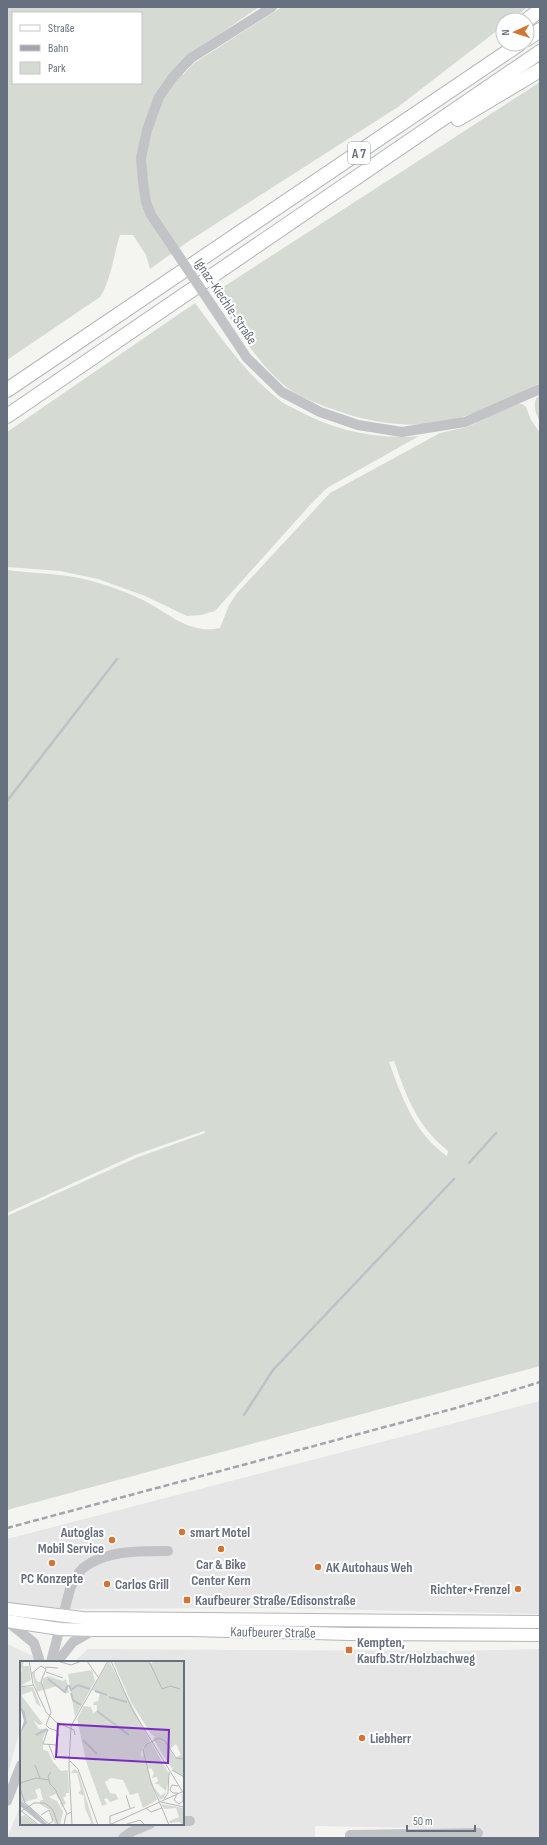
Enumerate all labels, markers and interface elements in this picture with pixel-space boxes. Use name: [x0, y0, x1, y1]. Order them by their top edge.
legend: [12, 12, 142, 84]
north arrow: [495, 12, 535, 52]
text: Straße: [48, 21, 75, 36]
text: N: [499, 29, 512, 36]
text: Bahn: [48, 41, 68, 56]
text: Park: [48, 61, 66, 76]
road number: A 7: [348, 142, 370, 164]
street label: Ignaz-Kiechle-Straße: [190, 255, 261, 348]
place label: Autoglas Mobil Service: [38, 1524, 104, 1557]
place label: smart Motel: [190, 1524, 250, 1541]
marker: smart Motel: [177, 1527, 187, 1537]
marker: Autoglas Mobil Service: [107, 1535, 117, 1545]
marker: Car & Bike Center Kern: [216, 1544, 226, 1554]
place label: Car & Bike Center Kern: [191, 1556, 251, 1589]
marker: PC Konzepte: [47, 1558, 57, 1568]
place label: AK Autohaus Weh: [325, 1559, 412, 1576]
marker: AK Autohaus Weh: [313, 1562, 323, 1572]
place label: PC Konzepte: [21, 1570, 83, 1587]
place label: Carlos Grill: [115, 1576, 169, 1593]
marker: Carlos Grill: [102, 1579, 112, 1589]
place label: Richter+Frenzel: [430, 1581, 510, 1598]
marker: Richter+Frenzel: [513, 1584, 523, 1594]
place label: Kaufbeurer Straße/Edisonstraße: [195, 1592, 356, 1609]
marker: Kaufbeurer Straße/Edisonstraße: [182, 1595, 192, 1605]
street label: Kaufbeurer Straße: [230, 1623, 316, 1642]
place label: Kempten, Kaufb.Str/Holzbachweg: [357, 1634, 475, 1667]
marker: Kempten, Kaufb.Str/Holzbachweg: [344, 1645, 354, 1655]
inset map: [20, 1661, 184, 1825]
place label: Liebherr: [370, 1730, 412, 1747]
marker: Liebherr: [357, 1733, 367, 1743]
scale bar: [407, 1807, 475, 1833]
text: 50 m: [413, 1814, 433, 1829]

